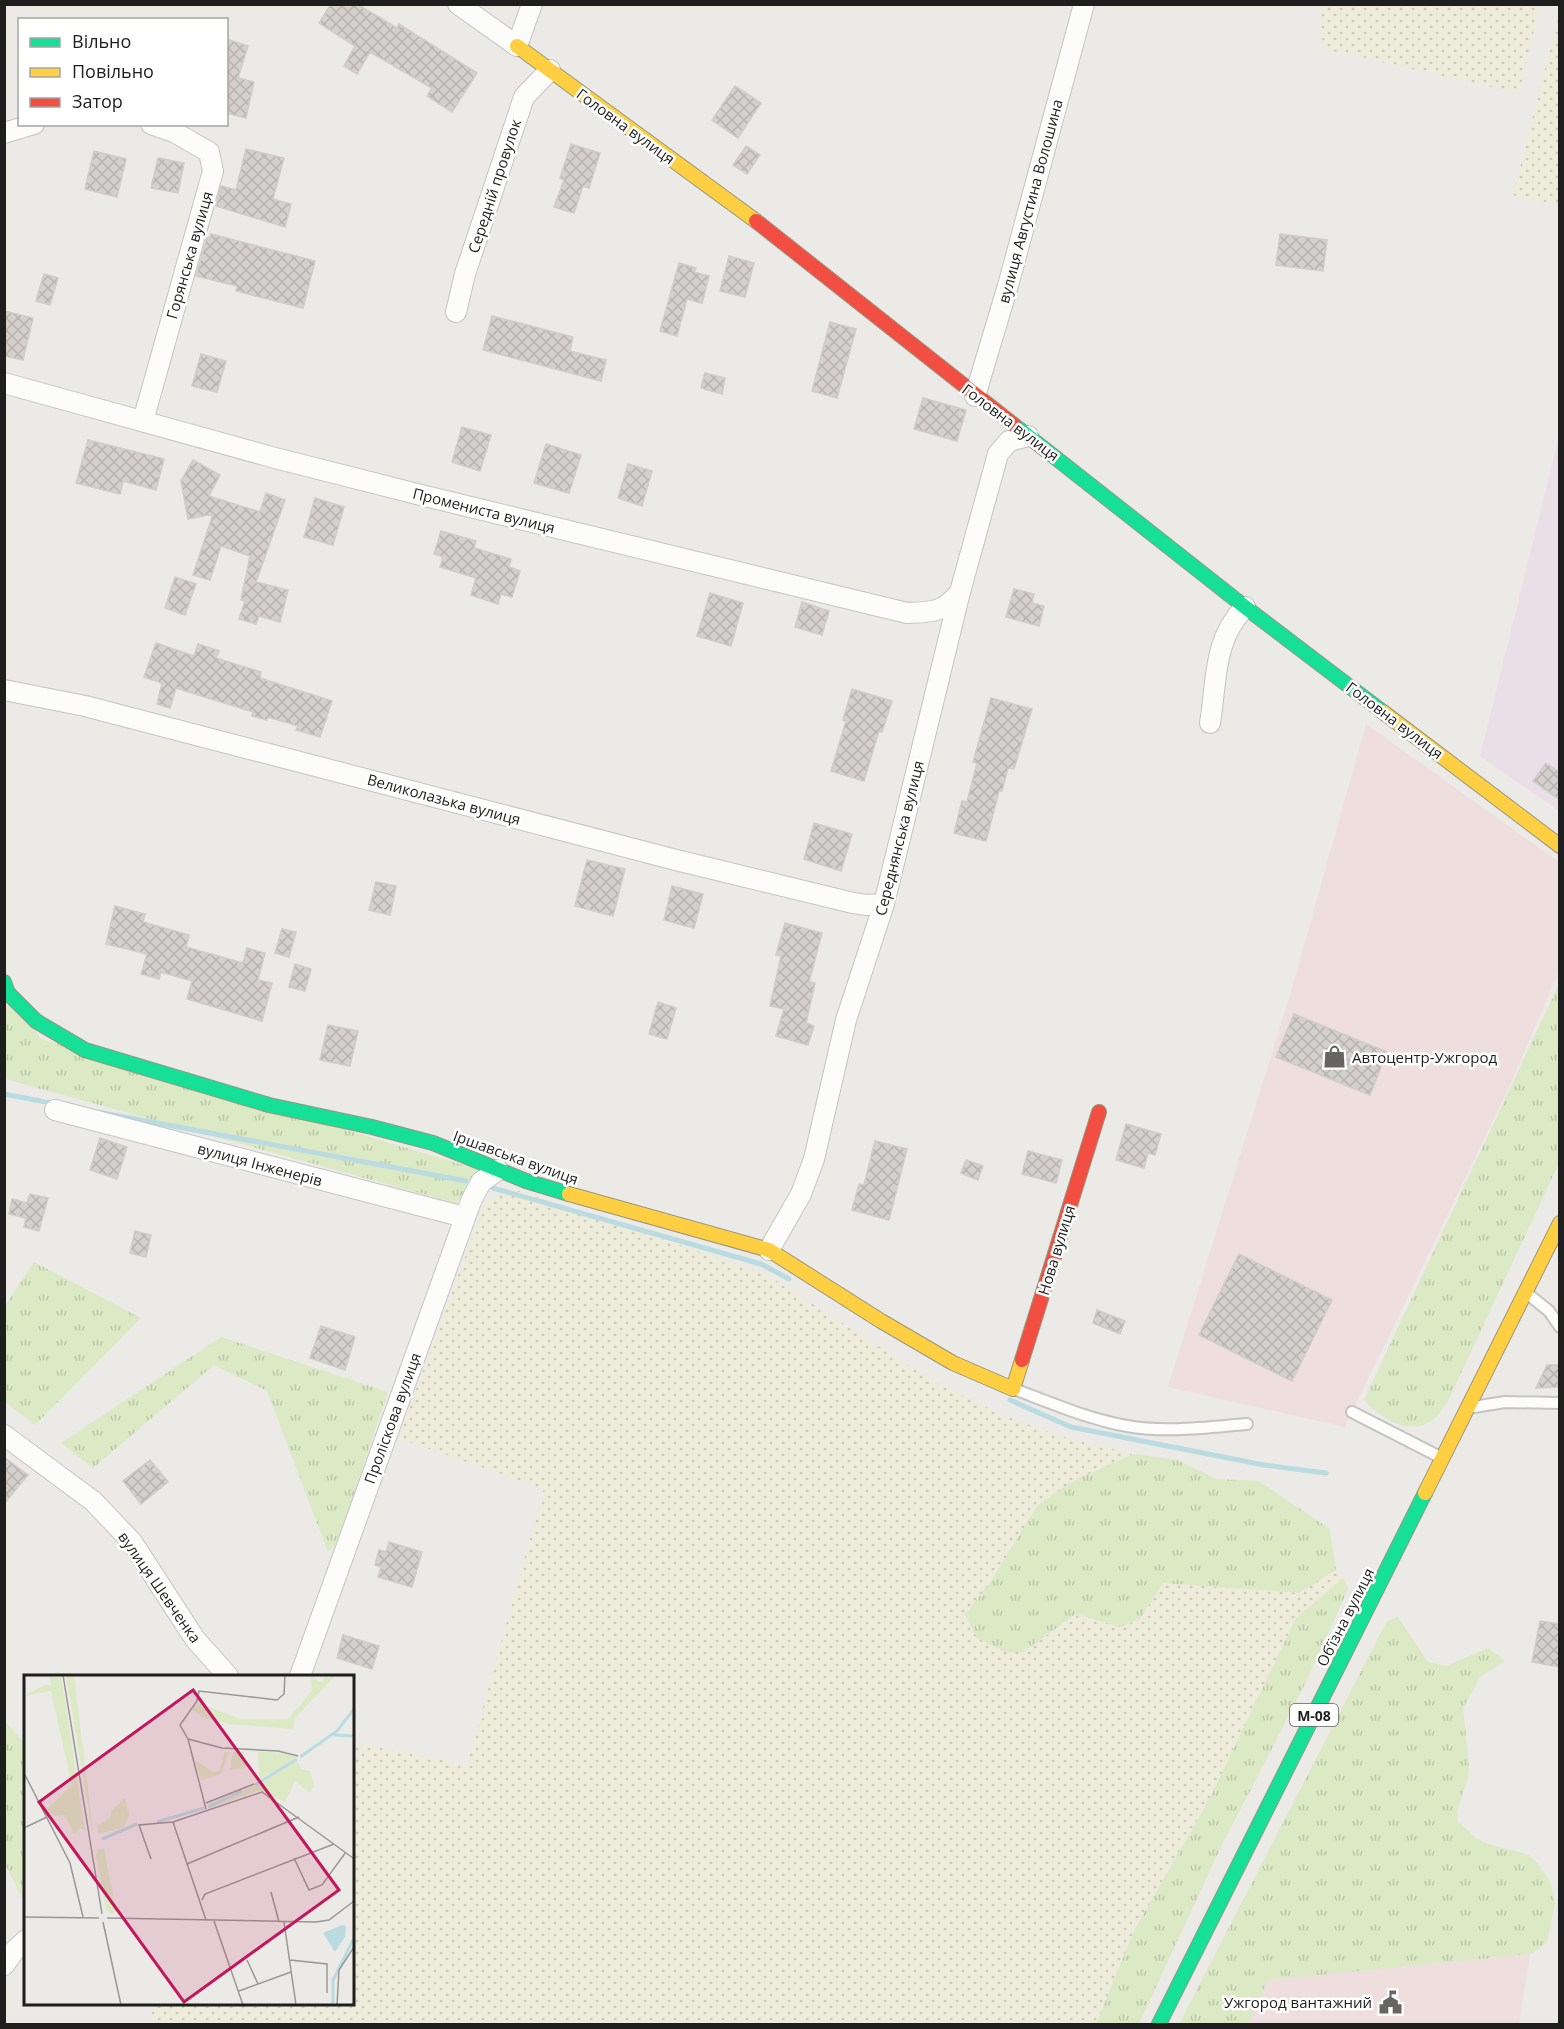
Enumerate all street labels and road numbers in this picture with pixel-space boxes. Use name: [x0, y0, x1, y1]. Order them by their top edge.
street label: Головна вулиця: [573, 84, 679, 168]
street label: вулиця Августина Волошина: [993, 97, 1067, 305]
street label: Середній провулок: [463, 116, 525, 256]
street label: Горянська вулиця: [161, 189, 217, 321]
street label: Головна вулиця: [958, 379, 1064, 465]
street label: Промениста вулиця: [411, 483, 557, 537]
street label: Головна вулиця: [1342, 677, 1448, 763]
street label: Середнянська вулиця: [870, 758, 928, 918]
street label: Великолазька вулиця: [365, 769, 523, 829]
street label: Іршавська вулиця: [451, 1125, 581, 1189]
street label: вулиця Інженерів: [195, 1138, 325, 1190]
street label: Нова вулиця: [1033, 1203, 1079, 1297]
street label: Проліскова вулиця: [359, 1350, 425, 1486]
street label: вулиця Шевченка: [114, 1527, 206, 1647]
street label: Обʼїзна вулиця: [1312, 1564, 1378, 1670]
road number: М-08: [1290, 1704, 1338, 1726]

